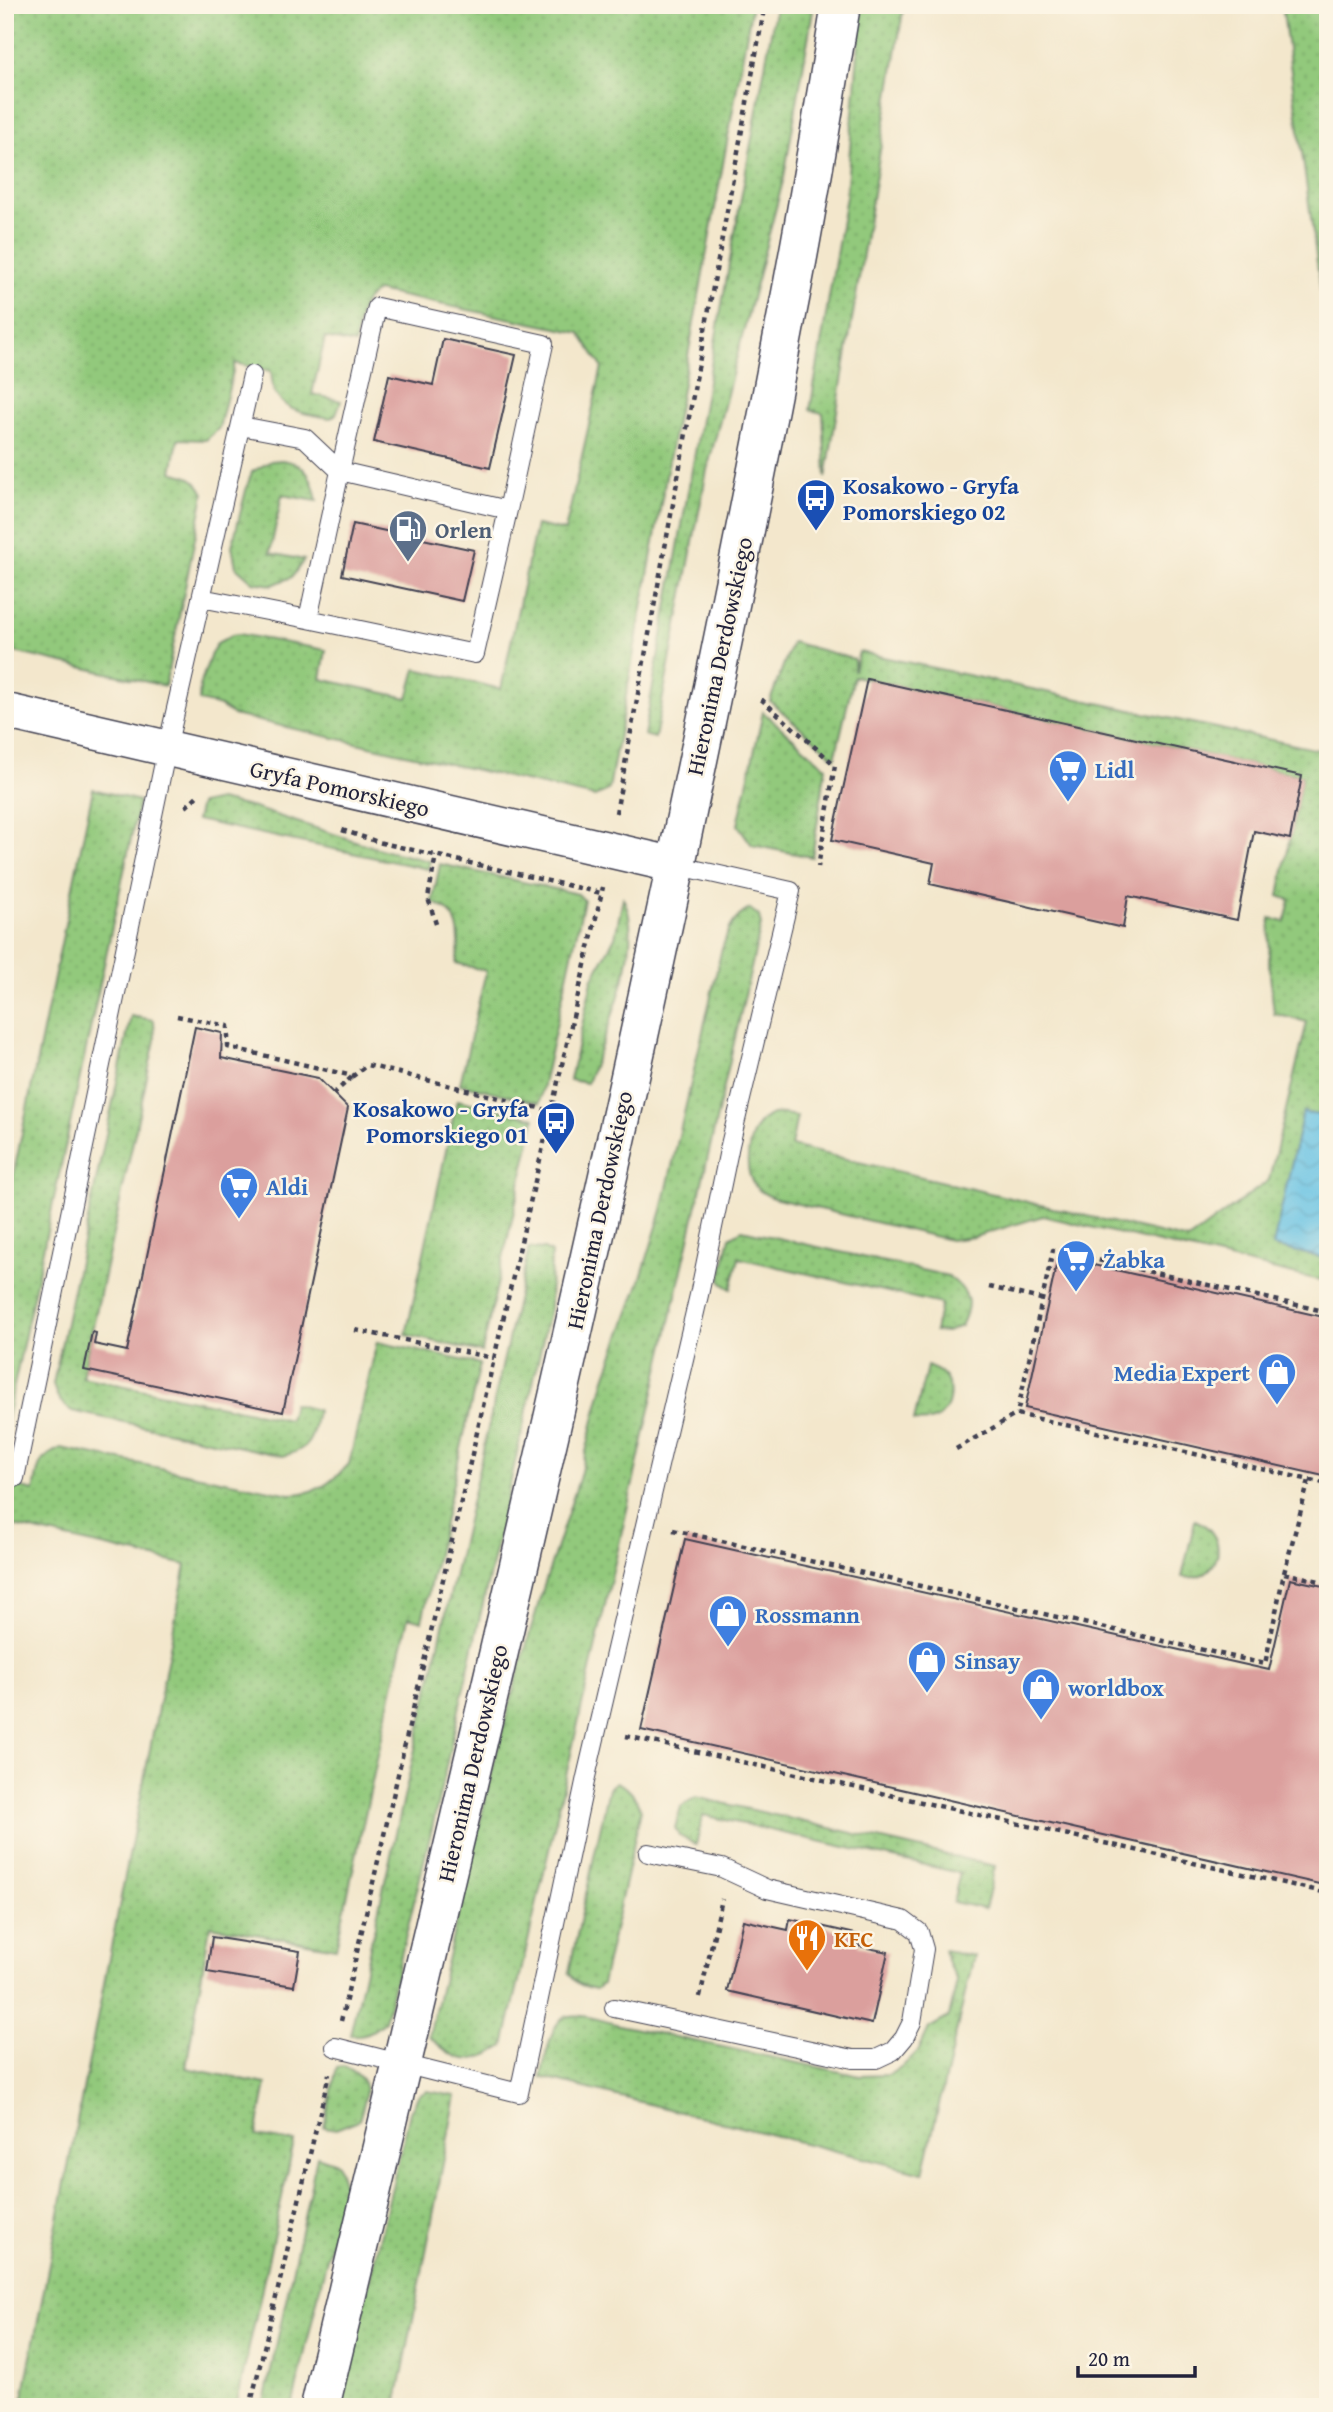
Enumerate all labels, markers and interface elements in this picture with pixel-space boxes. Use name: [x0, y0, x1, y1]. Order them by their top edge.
place label: Kosakowo - Gryfa Pomorskiego 02: [843, 469, 1019, 528]
bus stop icon: Kosakowo - Gryfa Pomorskiego 02: [795, 477, 837, 532]
fuel station icon: Orlen: [387, 508, 429, 563]
place label: Orlen: [435, 513, 492, 546]
street label: Hieronima Derdowskiego: [678, 534, 760, 778]
supermarket icon: Lidl: [1047, 748, 1089, 803]
street label: Gryfa Pomorskiego: [247, 751, 433, 825]
place label: Lidl: [1095, 753, 1134, 786]
street label: Hieronima Derdowskiego: [558, 1088, 640, 1332]
place label: Kosakowo - Gryfa Pomorskiego 01: [353, 1092, 529, 1151]
bus stop icon: Kosakowo - Gryfa Pomorskiego 01: [535, 1100, 577, 1155]
supermarket icon: Aldi: [218, 1165, 260, 1220]
place label: Aldi: [266, 1170, 308, 1203]
supermarket icon: Żabka: [1055, 1238, 1097, 1293]
place label: Żabka: [1103, 1243, 1165, 1276]
shop icon: Media Expert: [1256, 1351, 1298, 1406]
place label: Media Expert: [1114, 1356, 1250, 1389]
shop icon: Rossmann: [707, 1593, 749, 1648]
place label: Rossmann: [755, 1598, 860, 1631]
shop icon: Sinsay: [906, 1639, 948, 1694]
street label: Hieronima Derdowskiego: [429, 1641, 515, 1885]
place label: Sinsay: [954, 1644, 1020, 1677]
shop icon: worldbox: [1020, 1666, 1062, 1721]
place label: worldbox: [1068, 1671, 1164, 1704]
restaurant icon: KFC: [786, 1917, 828, 1972]
place label: KFC: [834, 1922, 873, 1955]
scale bar: [1078, 2335, 1195, 2379]
text: 20 m: [1088, 2343, 1130, 2374]

